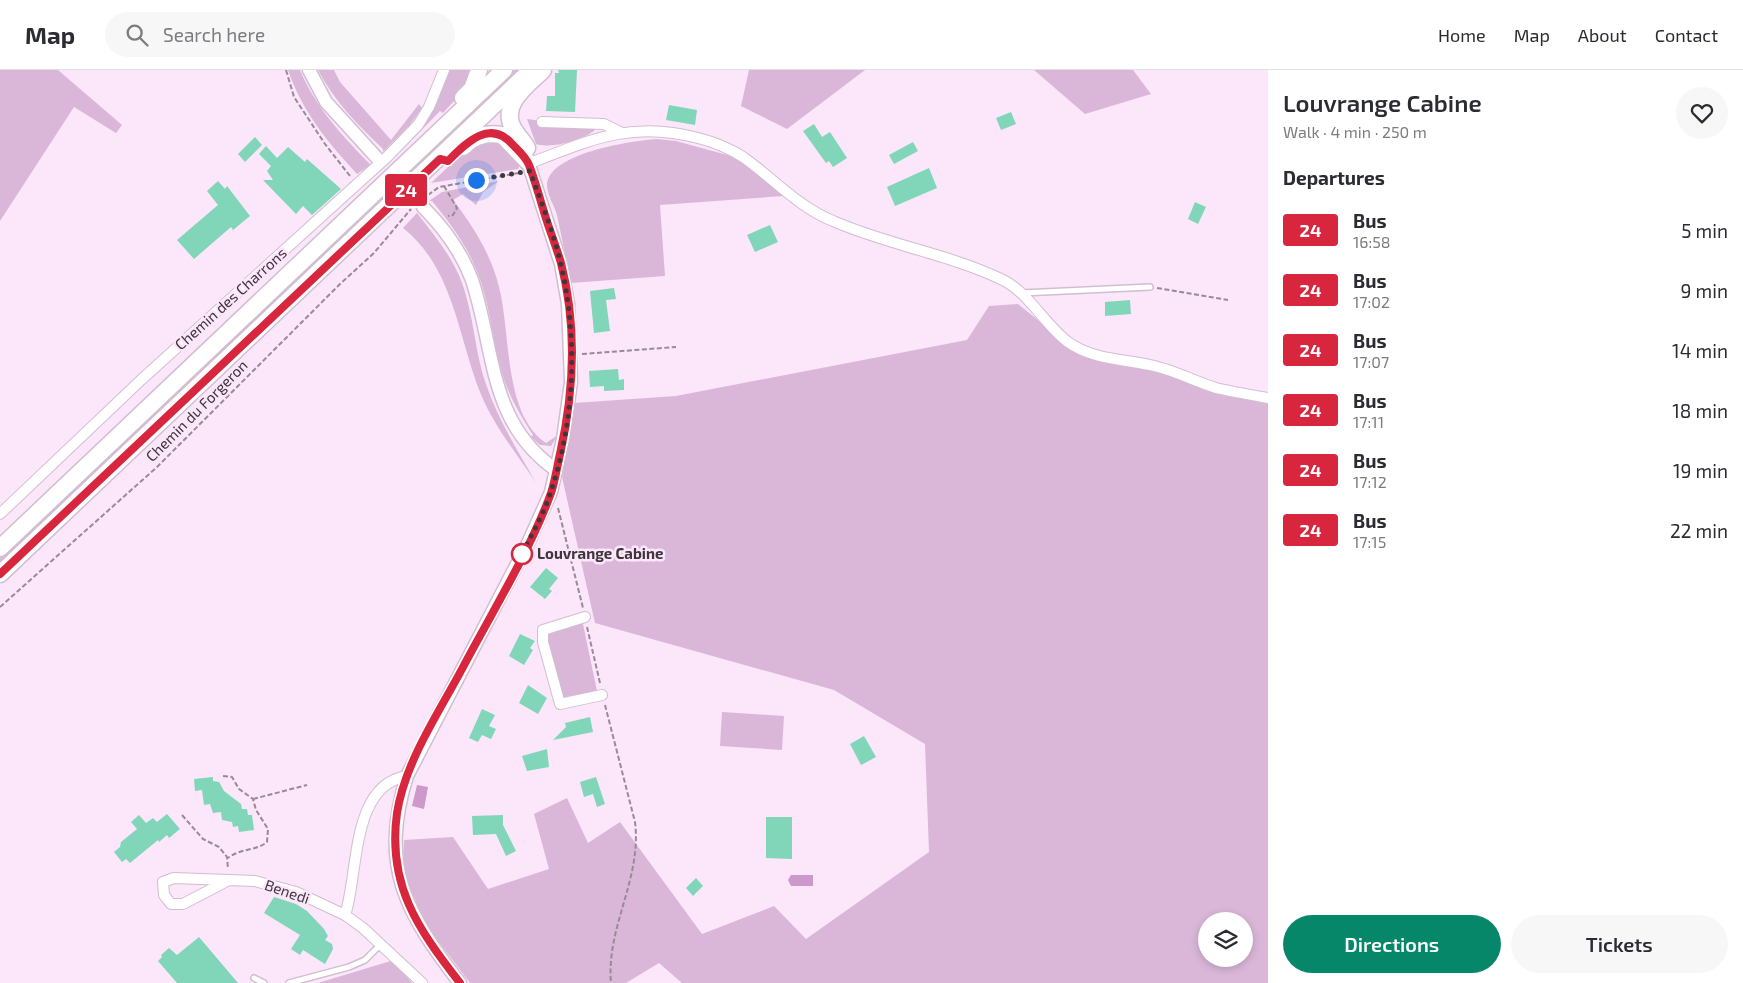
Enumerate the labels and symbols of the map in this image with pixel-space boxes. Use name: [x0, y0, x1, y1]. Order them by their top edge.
your location: [464, 168, 489, 193]
line badge: 24: [384, 174, 428, 206]
street label: Chemin des Charrons: [171, 243, 290, 353]
street label: Chemin du Forgeron: [142, 356, 251, 465]
marker: Louvrange Cabine: [511, 543, 533, 565]
place label: Louvrange Cabine: [537, 544, 663, 562]
street label: Benedi: [262, 875, 312, 907]

